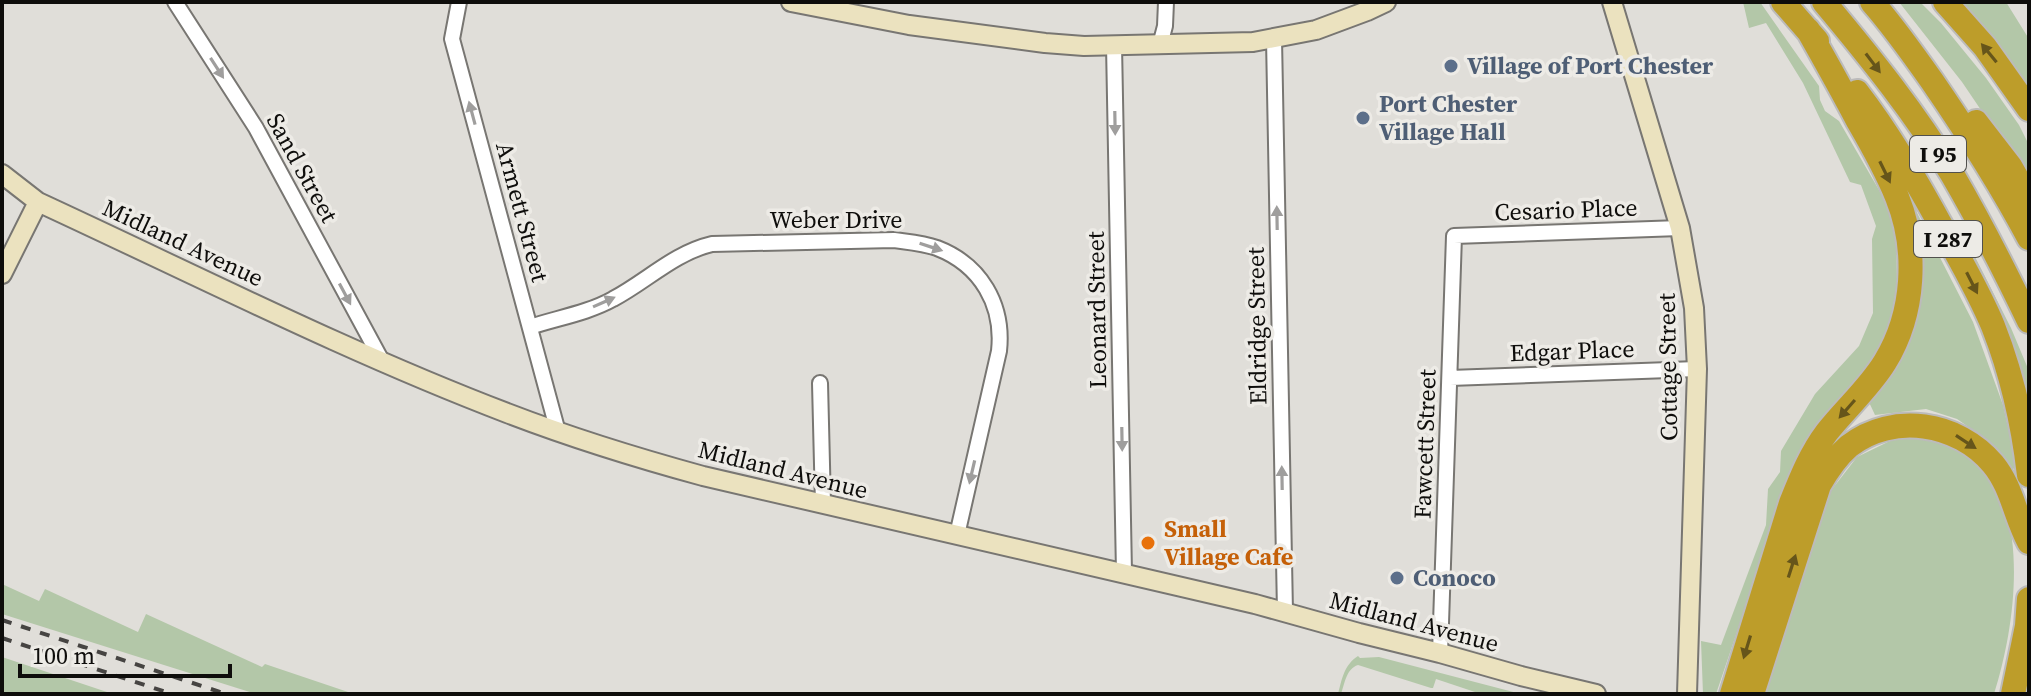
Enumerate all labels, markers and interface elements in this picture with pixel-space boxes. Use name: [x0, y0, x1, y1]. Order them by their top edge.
one-way arrow: [1981, 43, 1998, 64]
place label: Village of Port Chester: [1467, 49, 1714, 82]
one-way arrow: [1865, 53, 1881, 73]
one-way arrow: [210, 57, 225, 78]
marker: Village of Port Chester: [1442, 57, 1460, 75]
place label: Port Chester Village Hall: [1379, 87, 1518, 148]
one-way arrow: [466, 101, 478, 126]
street label: Sand Street: [259, 107, 346, 228]
marker: Port Chester Village Hall: [1354, 109, 1372, 127]
one-way arrow: [1109, 111, 1122, 136]
road number: I 95: [1910, 136, 1966, 172]
street label: Armett Street: [488, 138, 557, 286]
one-way arrow: [1879, 161, 1892, 184]
street label: Midland Avenue: [97, 191, 269, 294]
street label: Cesario Place: [1494, 191, 1638, 228]
street label: Weber Drive: [769, 203, 903, 236]
one-way arrow: [1270, 205, 1283, 230]
road number: I 287: [1914, 221, 1982, 257]
street label: Leonard Street: [1079, 231, 1114, 389]
one-way arrow: [919, 242, 943, 254]
street label: Eldridge Street: [1239, 247, 1274, 405]
one-way arrow: [1965, 271, 1978, 294]
one-way arrow: [339, 282, 352, 305]
street label: Cottage Street: [1650, 293, 1685, 441]
one-way arrow: [592, 296, 615, 309]
street label: Edgar Place: [1509, 332, 1635, 369]
street label: Fawcett Street: [1405, 368, 1444, 519]
one-way arrow: [1839, 399, 1856, 419]
one-way arrow: [1116, 427, 1128, 452]
street label: Midland Avenue: [695, 432, 872, 507]
one-way arrow: [1955, 434, 1977, 448]
one-way arrow: [965, 459, 978, 484]
one-way arrow: [1275, 465, 1288, 490]
place label: Small Village Cafe: [1164, 512, 1293, 573]
marker: Small Village Cafe: [1139, 534, 1157, 552]
one-way arrow: [1786, 554, 1799, 578]
place label: Conoco: [1413, 561, 1496, 594]
marker: Conoco: [1388, 569, 1406, 587]
street label: Midland Avenue: [1326, 583, 1502, 660]
scale bar: [20, 628, 230, 678]
one-way arrow: [1740, 635, 1753, 659]
text: 100 m: [32, 639, 95, 672]

